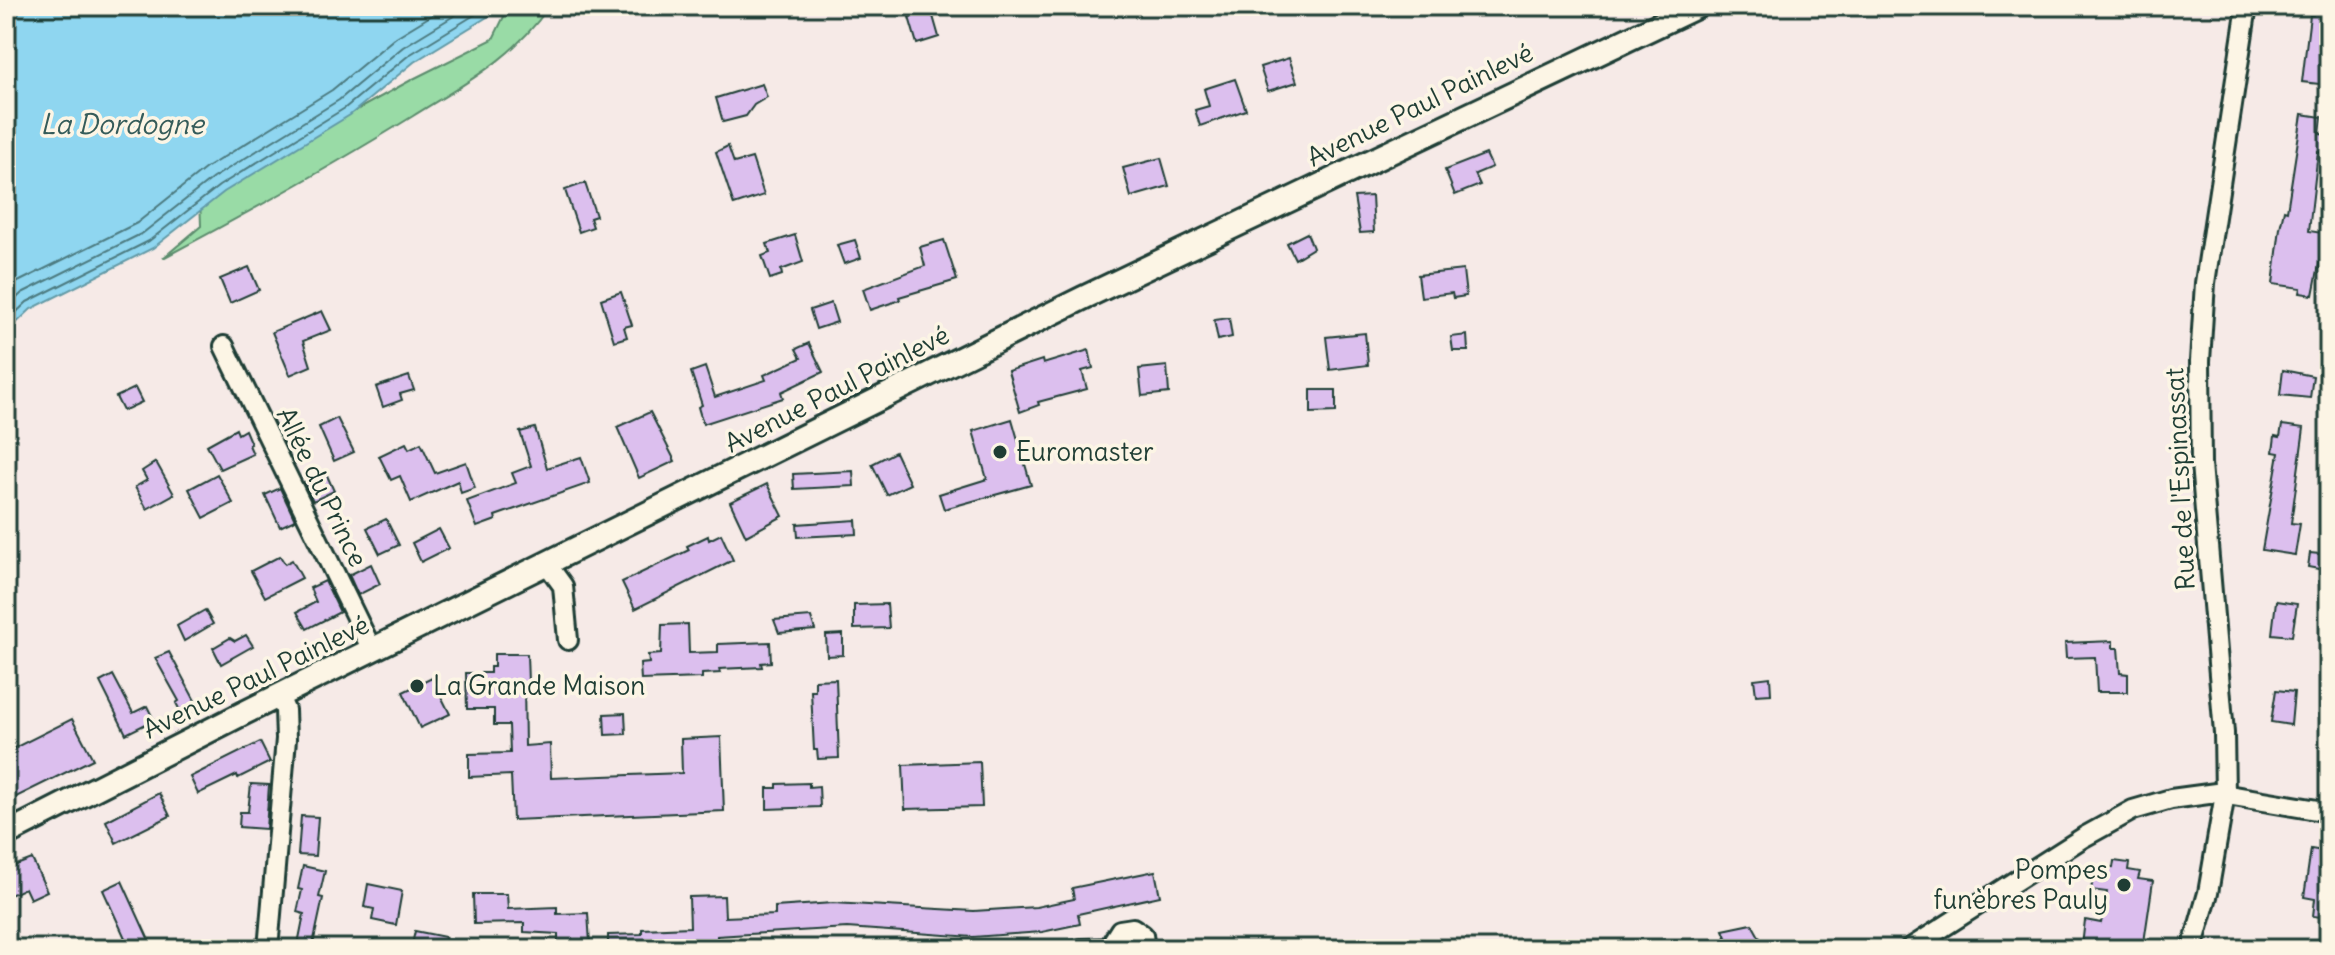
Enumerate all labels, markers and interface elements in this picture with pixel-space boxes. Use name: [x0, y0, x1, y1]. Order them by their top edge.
street label: Avenue Paul Painlevé: [1301, 35, 1538, 174]
water label: La Dordogne: [40, 106, 206, 142]
street label: Avenue Paul Painlevé: [719, 318, 955, 459]
street label: Rue de l'Espinassat: [2157, 367, 2202, 591]
street label: Allée du Prince: [270, 402, 375, 572]
place label: Euromaster: [1016, 435, 1154, 468]
marker: Euromaster: [991, 443, 1009, 461]
street label: Avenue Paul Painlevé: [137, 607, 374, 746]
place label: La Grande Maison: [433, 669, 645, 702]
marker: La Grande Maison: [408, 677, 426, 695]
place label: Pompes funèbres Pauly: [1934, 853, 2108, 916]
marker: Pompes funèbres Pauly: [2115, 876, 2133, 894]

